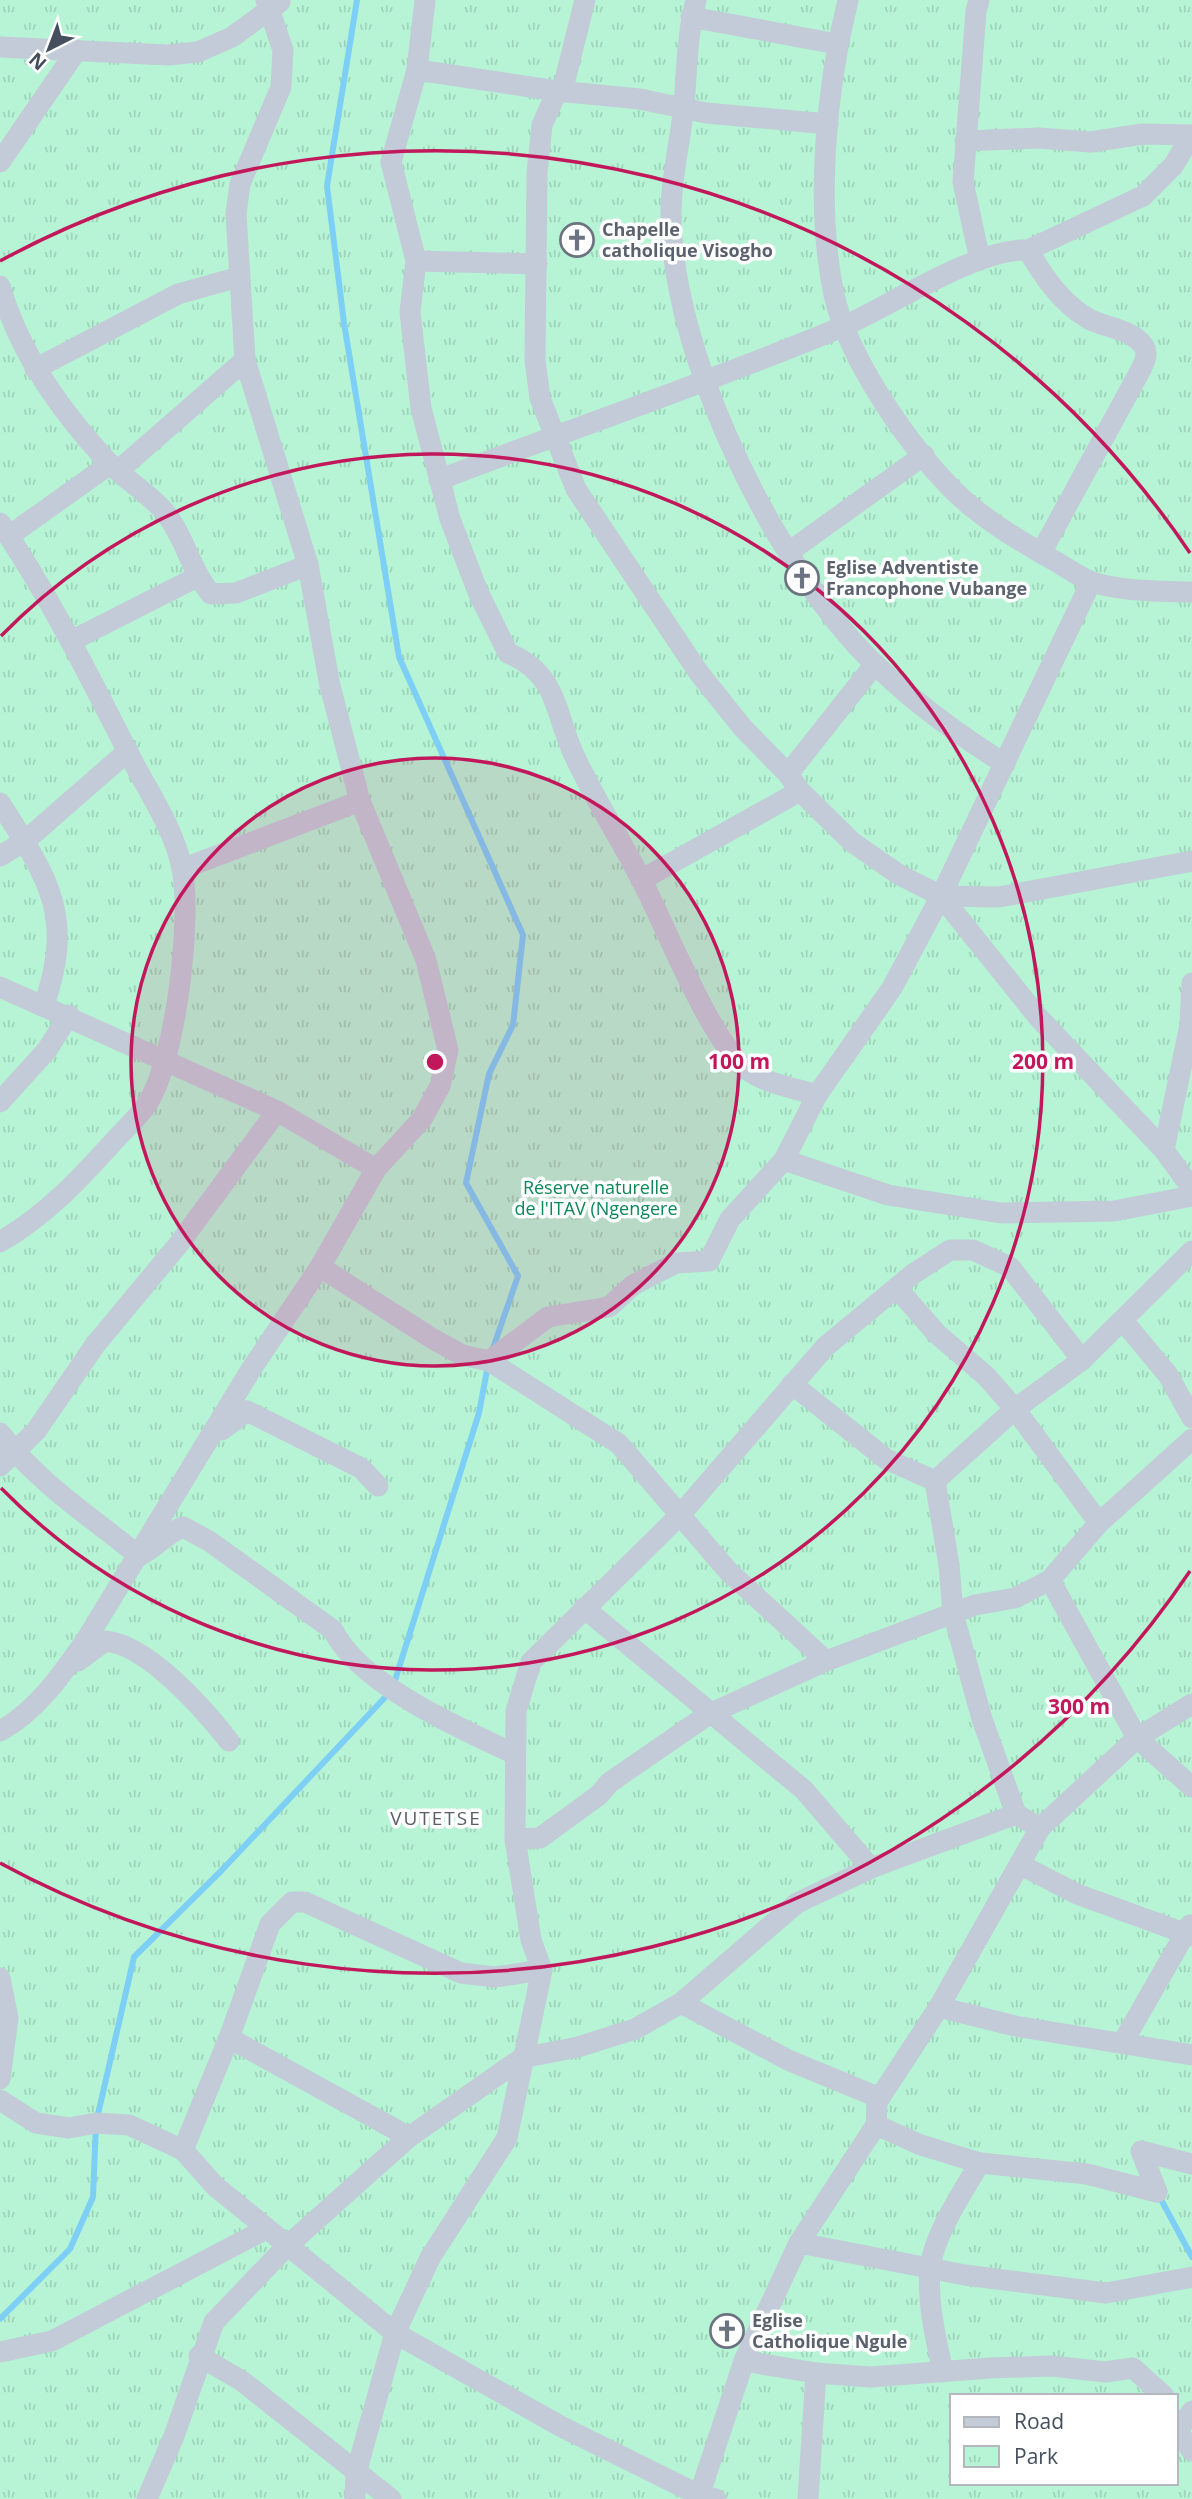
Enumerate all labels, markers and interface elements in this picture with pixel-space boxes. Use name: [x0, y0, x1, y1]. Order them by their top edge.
north arrow: [14, 14, 84, 84]
text: N: [23, 47, 52, 76]
place label: Chapelle catholique Visogho: [602, 217, 773, 262]
church icon: Chapelle catholique Visogho: [558, 221, 596, 259]
place label: Eglise Adventiste Francophone Vubange: [826, 555, 1027, 600]
church icon: Eglise Adventiste Francophone Vubange: [783, 559, 821, 597]
text: 100 m: [708, 1047, 770, 1075]
text: 200 m: [1012, 1047, 1074, 1075]
centre of rings: [423, 1050, 447, 1074]
park label: Réserve naturelle de l'ITAV (Ngengere: [514, 1175, 678, 1220]
text: 300 m: [1048, 1692, 1110, 1720]
district label: VUTETSE: [390, 1805, 482, 1831]
place label: Eglise Catholique Ngule: [752, 2308, 907, 2353]
church icon: Eglise Catholique Ngule: [708, 2312, 746, 2350]
legend: [950, 2394, 1178, 2485]
text: Road: [1014, 2407, 1064, 2435]
text: Park: [1014, 2442, 1058, 2470]

